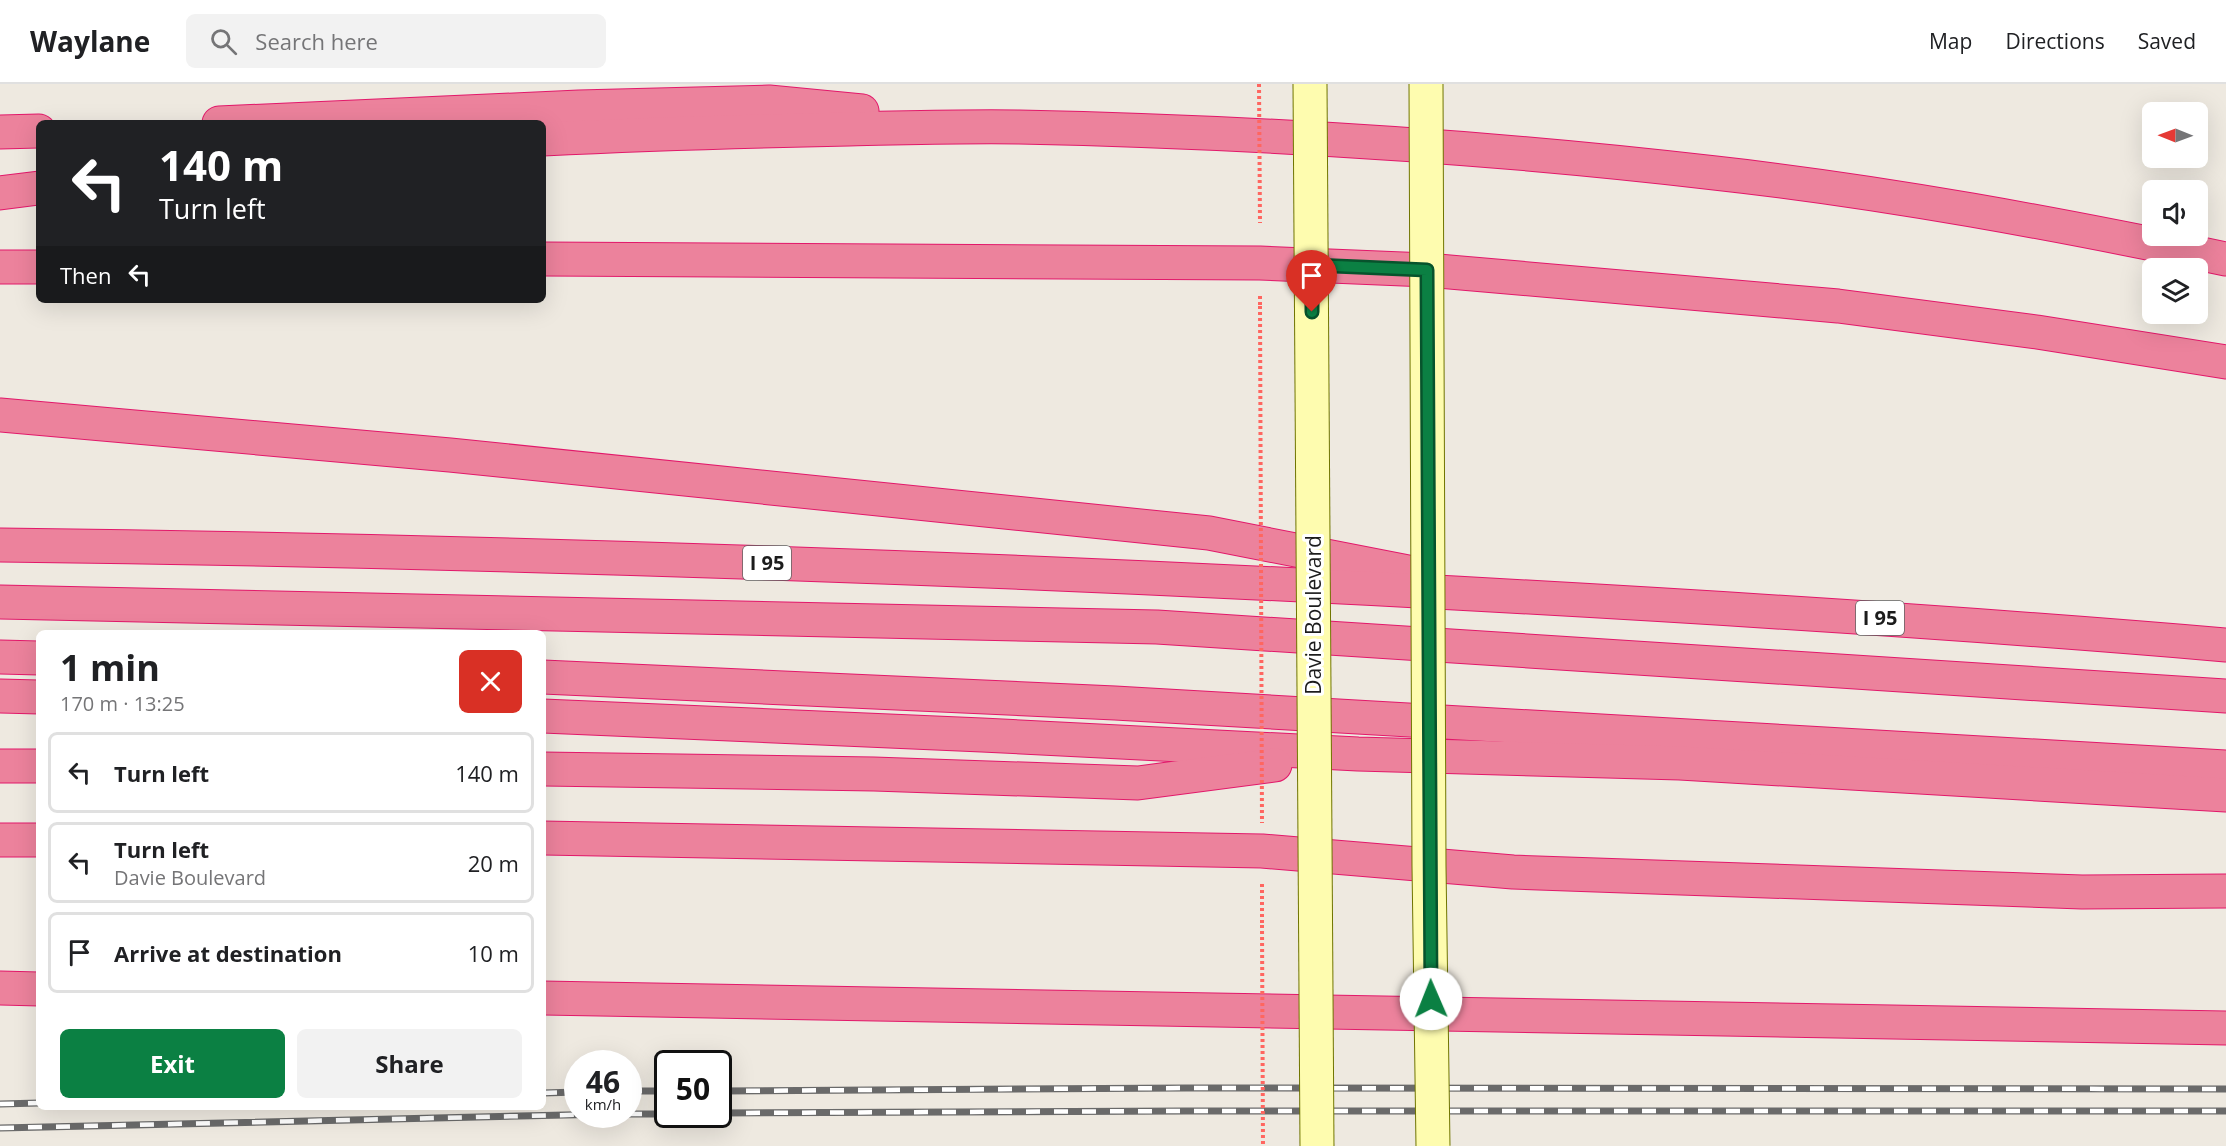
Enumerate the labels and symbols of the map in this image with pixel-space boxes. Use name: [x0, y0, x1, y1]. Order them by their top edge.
north arrow: [2142, 102, 2208, 168]
pin: [1286, 250, 1337, 312]
street label: Davie Boulevard: [1299, 535, 1327, 695]
road number: I 95: [743, 546, 791, 580]
road number: I 95: [1856, 601, 1904, 635]
position arrow: [1399, 967, 1463, 1031]
speed limit sign: 50: [654, 1050, 732, 1128]

